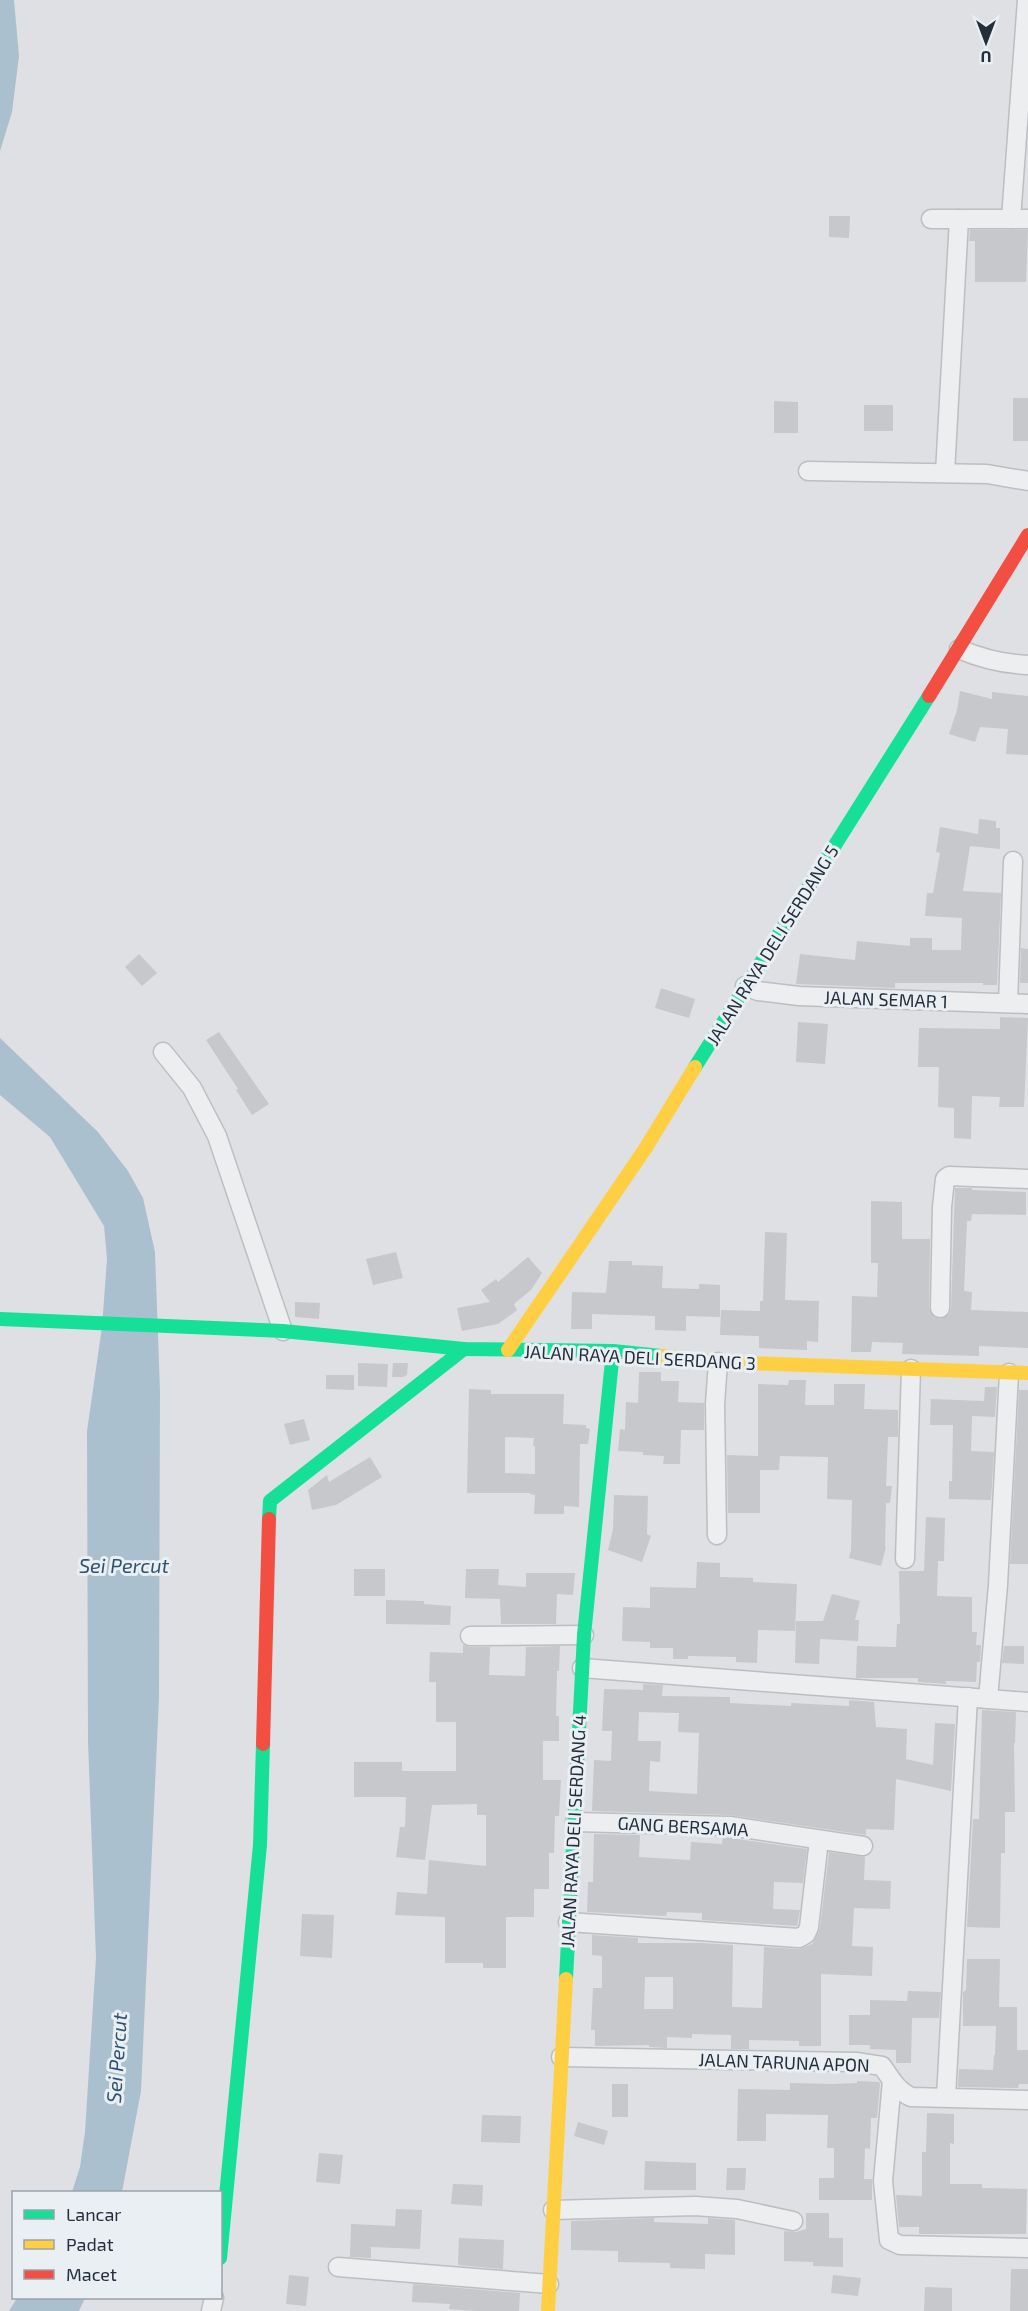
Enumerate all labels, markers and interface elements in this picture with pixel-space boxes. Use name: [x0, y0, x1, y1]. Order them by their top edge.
north arrow: [956, 12, 1016, 72]
text: U: [981, 48, 991, 67]
street label: JALAN RAYA DELI SERDANG 5: [701, 841, 843, 1049]
street label: JALAN SEMAR 1: [824, 986, 948, 1012]
street label: JALAN RAYA DELI SERDANG 3: [523, 1340, 757, 1374]
water label: Sei Percut: [79, 1553, 170, 1577]
street label: JALAN RAYA DELI SERDANG 4: [556, 1714, 590, 1948]
street label: GANG BERSAMA: [617, 1812, 750, 1840]
water label: Sei Percut: [101, 2012, 131, 2104]
street label: JALAN TARUNA APON: [698, 2048, 870, 2076]
legend: [12, 2191, 222, 2299]
text: Lancar: [66, 2203, 122, 2225]
text: Padat: [66, 2233, 114, 2255]
text: Macet: [66, 2263, 117, 2285]

